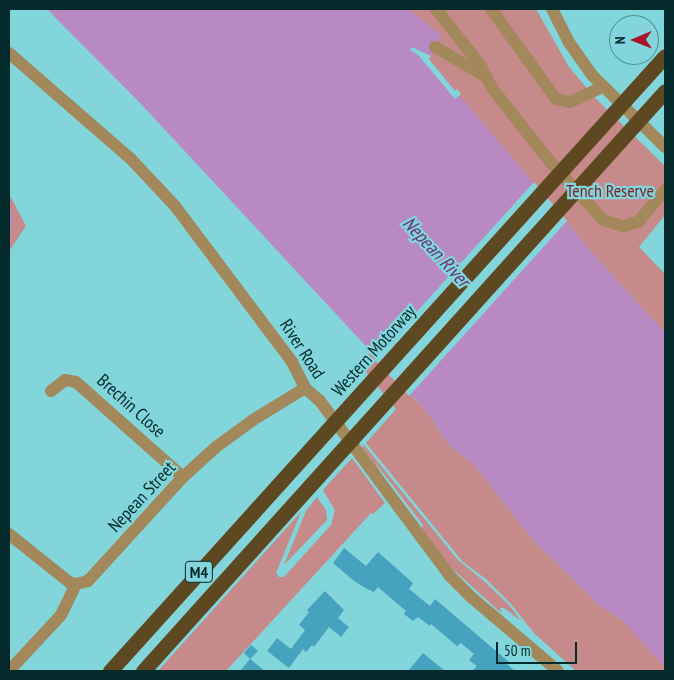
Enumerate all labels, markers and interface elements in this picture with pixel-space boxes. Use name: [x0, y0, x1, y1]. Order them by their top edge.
north arrow: [609, 15, 659, 65]
text: N: [611, 36, 629, 44]
park label: Tench Reserve: [566, 180, 654, 202]
water label: Nepean River: [398, 212, 474, 292]
street label: Western Motorway: [327, 301, 421, 401]
street label: River Road: [275, 315, 329, 383]
street label: Brechin Close: [92, 370, 170, 442]
street label: Nepean Street: [104, 457, 180, 537]
road number: M4: [184, 558, 214, 586]
scale bar: [499, 632, 580, 664]
text: 50 m: [504, 641, 530, 660]

